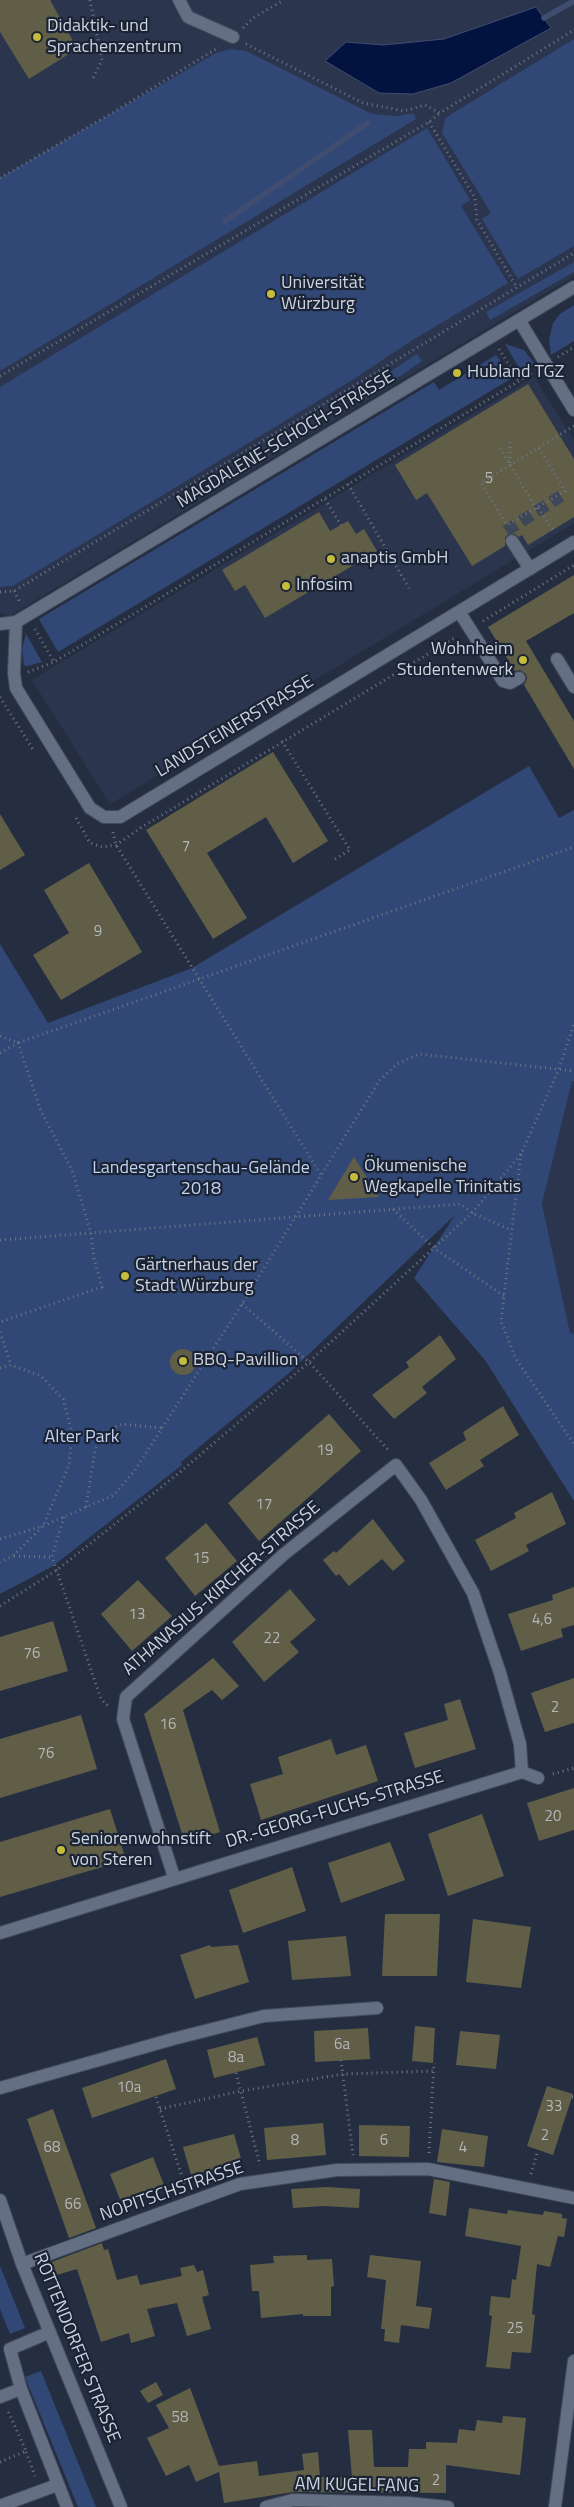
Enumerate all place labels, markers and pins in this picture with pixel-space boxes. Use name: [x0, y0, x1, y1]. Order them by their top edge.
place label: Didaktik- und Sprachenzentrum: [47, 16, 182, 58]
marker: Didaktik- und Sprachenzentrum: [31, 31, 43, 43]
place label: Universität Würzburg: [281, 273, 364, 316]
marker: Universität Würzburg: [265, 288, 277, 300]
place label: Hubland TGZ: [467, 362, 564, 384]
marker: Hubland TGZ: [451, 367, 463, 379]
place label: anaptis GmbH: [341, 548, 448, 570]
marker: anaptis GmbH: [325, 553, 337, 565]
place label: Infosim: [296, 575, 353, 597]
marker: Infosim: [280, 580, 292, 592]
place label: Wohnheim Studentenwerk: [397, 639, 513, 682]
marker: Wohnheim Studentenwerk: [517, 654, 529, 666]
place label: Ökumenische Wegkapelle Trinitatis: [364, 1156, 521, 1198]
marker: Ökumenische Wegkapelle Trinitatis: [348, 1171, 360, 1183]
place label: Gärtnerhaus der Stadt Würzburg: [135, 1255, 258, 1298]
marker: Gärtnerhaus der Stadt Würzburg: [119, 1270, 131, 1282]
place label: BBQ-Pavillion: [193, 1350, 298, 1372]
marker: BBQ-Pavillion: [177, 1355, 189, 1367]
place label: Seniorenwohnstift von Steren: [71, 1829, 211, 1872]
marker: Seniorenwohnstift von Steren: [55, 1844, 67, 1856]

